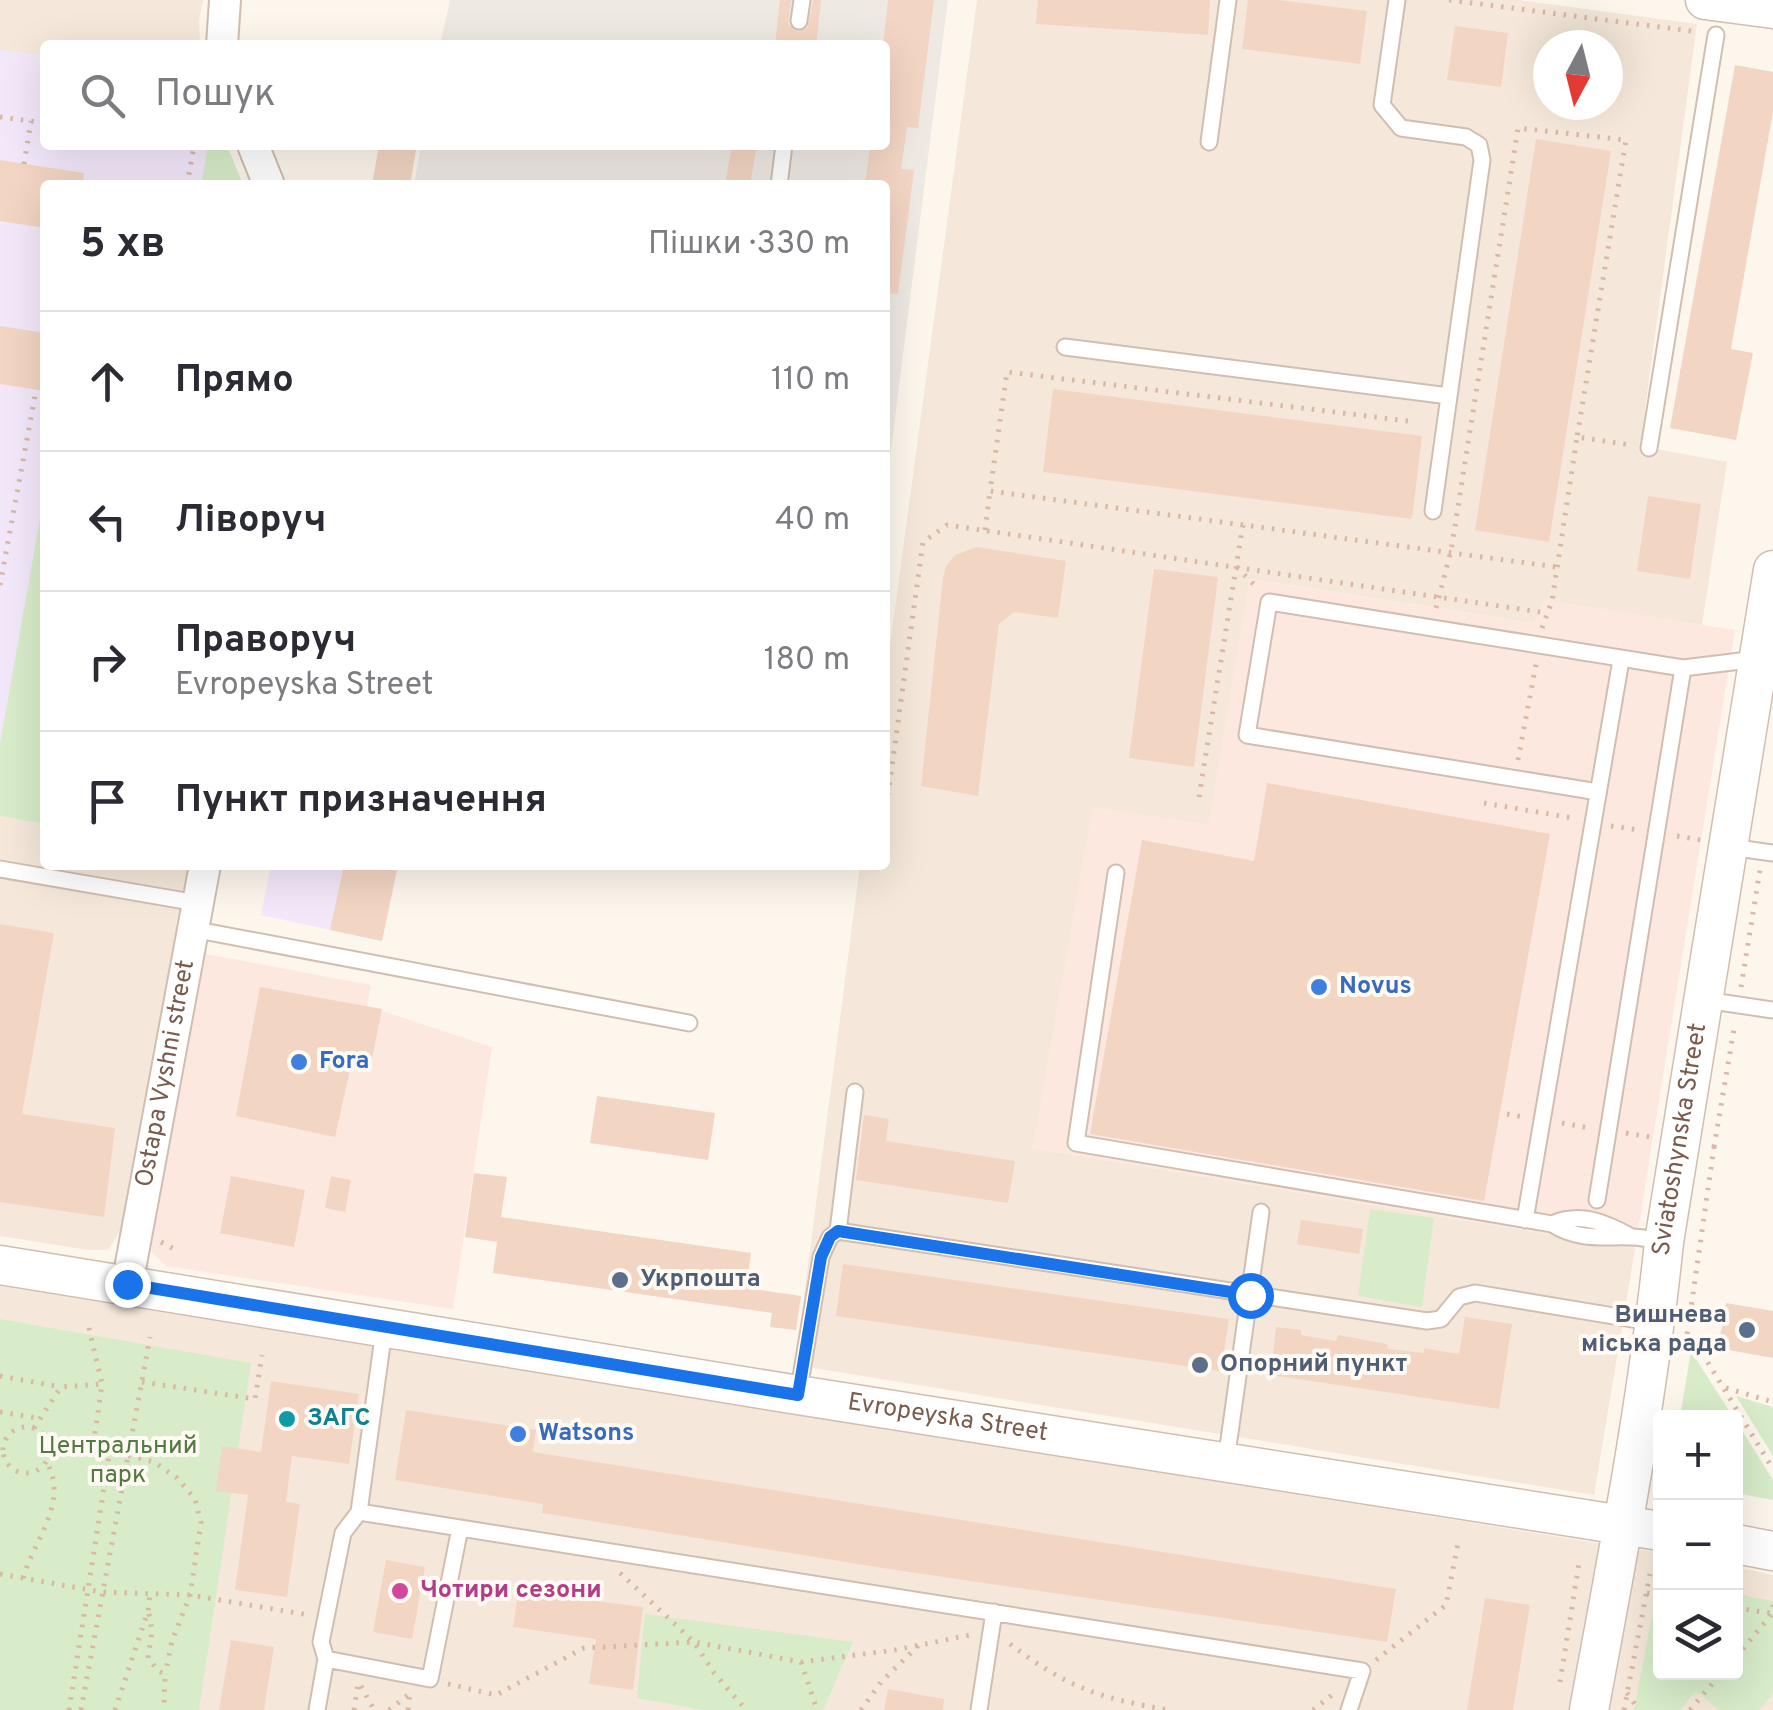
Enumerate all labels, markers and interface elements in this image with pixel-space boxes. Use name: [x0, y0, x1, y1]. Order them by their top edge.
north arrow: [1533, 30, 1623, 120]
search box: [40, 40, 890, 150]
icon: search: [75, 68, 130, 123]
text: Пошук: [155, 71, 276, 120]
text: 5 хв: [80, 219, 165, 272]
text: Пішки · 330 m: [648, 225, 850, 265]
icon: ahead: [80, 354, 135, 409]
text: Прямо: [175, 357, 294, 406]
text: 110 m: [771, 361, 850, 401]
icon: left: [80, 494, 135, 549]
text: Ліворуч: [175, 497, 326, 546]
text: 40 m: [775, 501, 850, 541]
text: Праворуч: [175, 617, 356, 666]
icon: right: [80, 634, 135, 689]
text: 180 m: [764, 641, 850, 681]
text: Evropeyska Street: [175, 666, 434, 706]
icon: arrive: [80, 774, 135, 829]
text: Пункт призначення: [175, 777, 547, 826]
street label: Ostapa Vyshni street: [129, 957, 203, 1190]
place label: Novus: [1339, 971, 1412, 1003]
marker: Novus: [1308, 976, 1330, 998]
street label: Sviatoshynska Street: [1647, 1021, 1715, 1257]
place label: Fora: [319, 1046, 370, 1078]
marker: Fora: [288, 1051, 310, 1073]
route end: [105, 1262, 151, 1308]
place label: Укрпошта: [640, 1264, 761, 1296]
marker: Укрпошта: [609, 1269, 631, 1291]
route start: [1228, 1273, 1274, 1319]
place label: Вишнева міська рада: [1581, 1300, 1727, 1361]
marker: Вишнева міська рада: [1736, 1319, 1758, 1341]
place label: Опорний пункт: [1220, 1349, 1407, 1381]
marker: Опорний пункт: [1189, 1354, 1211, 1376]
street label: Evropeyska Street: [845, 1387, 1050, 1450]
place label: ЗАГС: [307, 1403, 370, 1435]
marker: ЗАГС: [276, 1408, 298, 1430]
map controls: [1653, 1410, 1743, 1680]
button: +: [1653, 1410, 1743, 1500]
place label: Watsons: [538, 1418, 634, 1450]
marker: Watsons: [507, 1423, 529, 1445]
park label: Центральний парк: [39, 1431, 197, 1492]
button: −: [1653, 1500, 1743, 1590]
place label: Чотири сезони: [420, 1575, 602, 1607]
marker: Чотири сезони: [389, 1580, 411, 1602]
button: layers: [1653, 1590, 1743, 1680]

